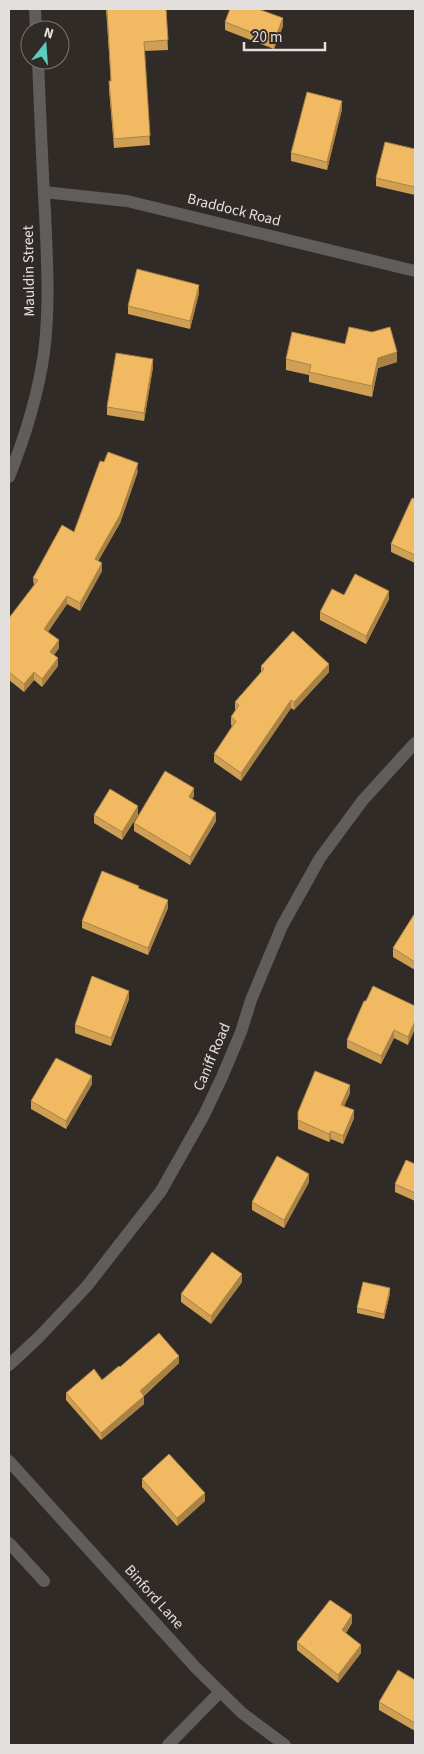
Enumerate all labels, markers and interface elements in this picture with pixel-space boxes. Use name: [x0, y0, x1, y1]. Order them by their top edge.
north arrow: [20, 20, 70, 70]
scale bar: [244, 20, 325, 52]
text: N: [41, 23, 56, 44]
text: 20 m: [252, 27, 282, 48]
street label: Braddock Road: [185, 188, 283, 232]
street label: Mauldin Street: [18, 225, 40, 317]
street label: Caniff Road: [188, 1020, 236, 1094]
street label: Binford Lane: [119, 1560, 189, 1634]

